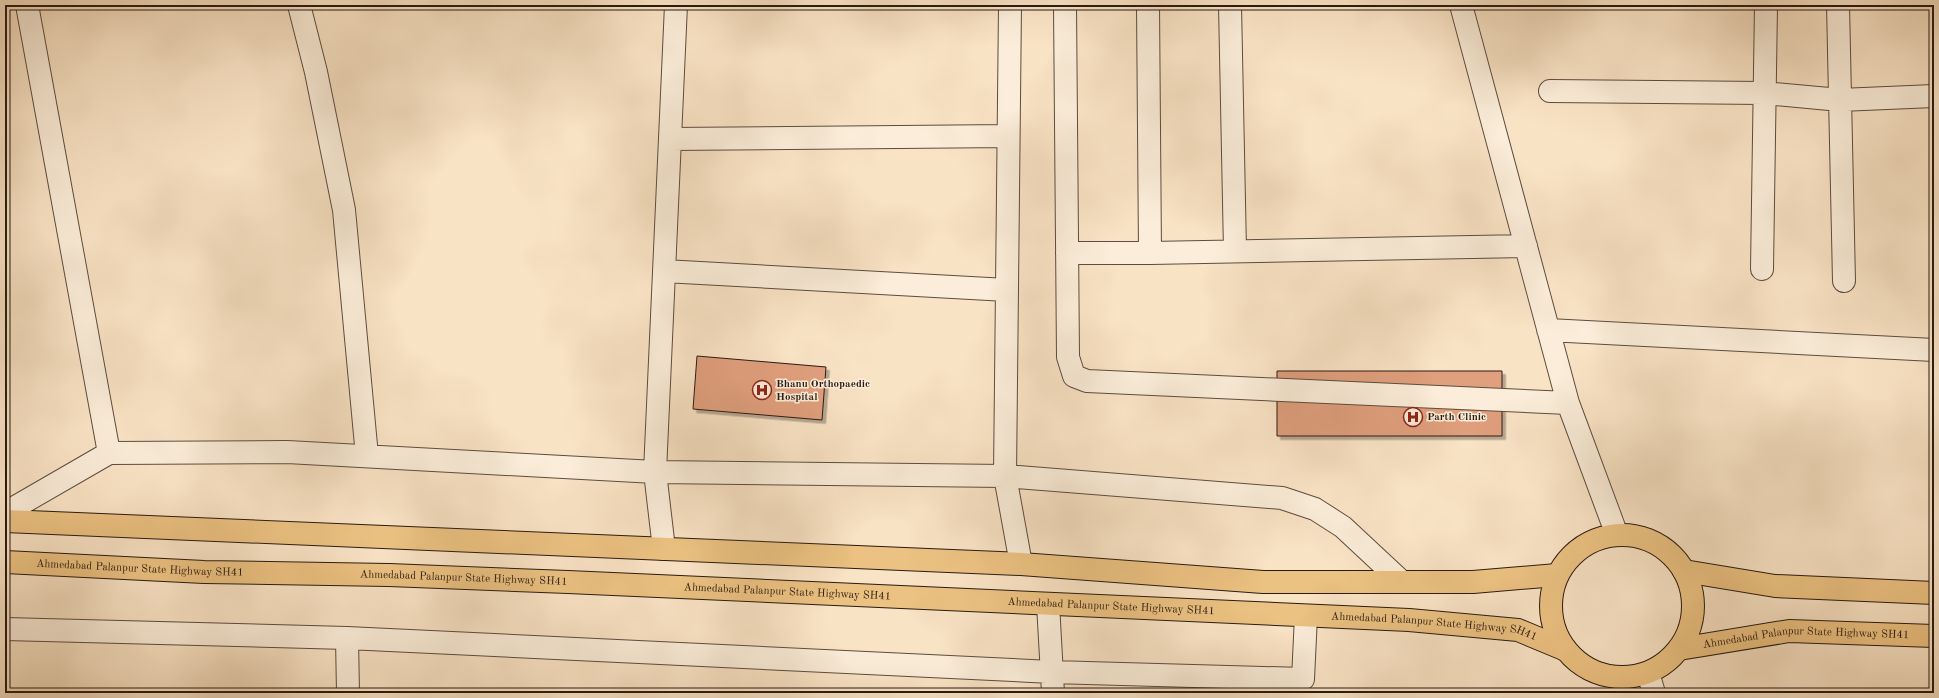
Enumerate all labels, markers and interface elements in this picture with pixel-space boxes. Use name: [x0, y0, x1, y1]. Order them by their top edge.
hospital icon: Bhanu Orthopaedic Hospital: [751, 379, 773, 401]
place label: Bhanu Orthopaedic Hospital: [776, 379, 870, 403]
hospital icon: Parth Clinic: [1402, 406, 1424, 428]
place label: Parth Clinic: [1427, 412, 1486, 423]
street label: Ahmedabad Palanpur State Highway SH41: [36, 558, 244, 578]
street label: Ahmedabad Palanpur State Highway SH41: [360, 569, 568, 587]
street label: Ahmedabad Palanpur State Highway SH41: [683, 582, 891, 602]
street label: Ahmedabad Palanpur State Highway SH41: [1007, 596, 1215, 617]
street label: Ahmedabad Palanpur State Highway SH41: [1331, 611, 1539, 643]
street label: Ahmedabad Palanpur State Highway SH41: [1702, 625, 1910, 651]

